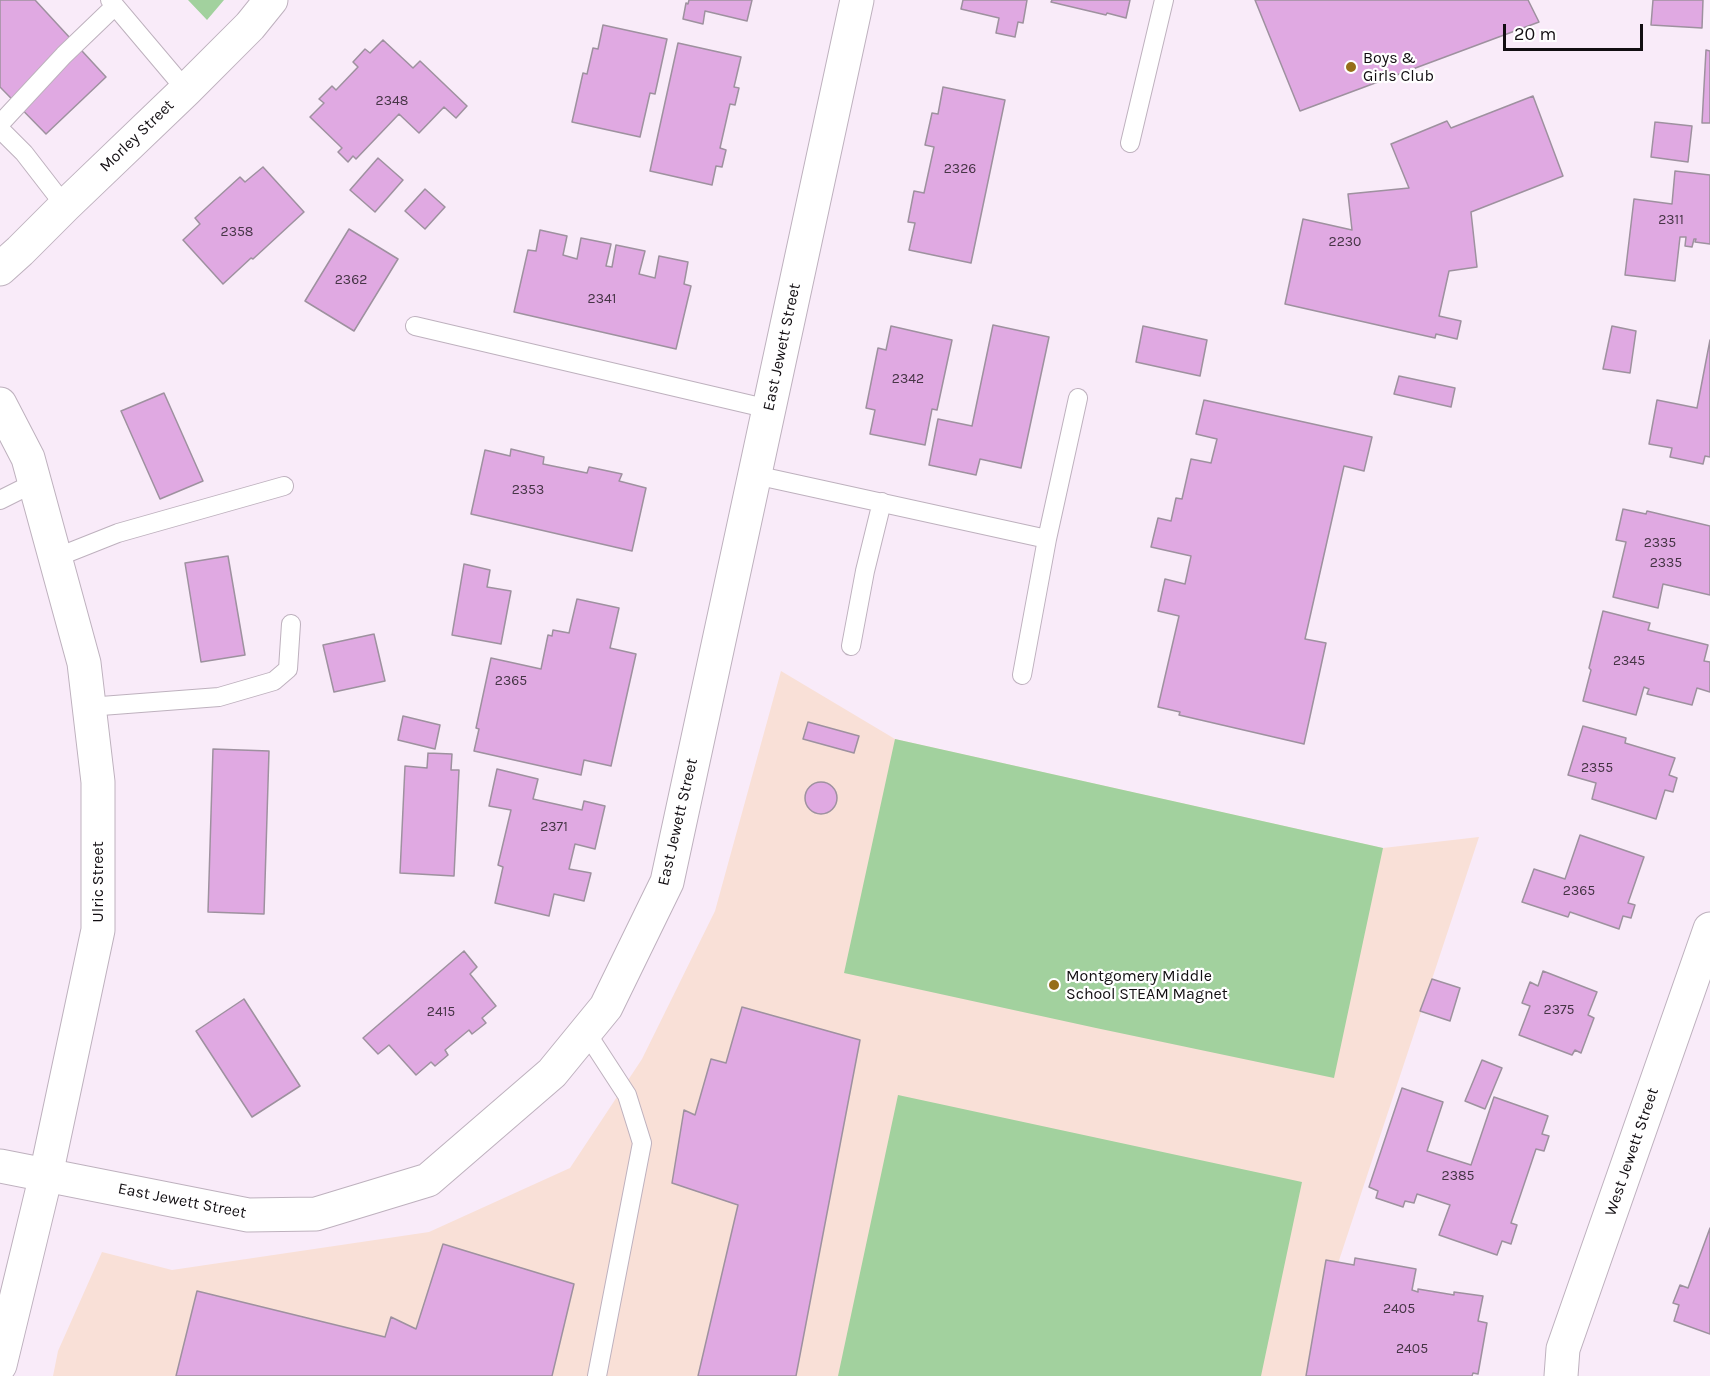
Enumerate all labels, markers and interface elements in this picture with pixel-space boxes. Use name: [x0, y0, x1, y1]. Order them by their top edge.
scale bar: [1506, 12, 1646, 50]
text: 20 m: [1514, 23, 1556, 45]
place label: Boys & Girls Club: [1363, 48, 1434, 86]
marker: Boys & Girls Club: [1344, 60, 1358, 74]
house number: 2348: [376, 93, 408, 109]
street label: Morley Street: [96, 96, 178, 176]
house number: 2326: [944, 161, 976, 177]
house number: 2311: [1658, 212, 1684, 228]
house number: 2358: [221, 224, 253, 240]
house number: 2230: [1329, 234, 1361, 250]
house number: 2362: [335, 272, 367, 288]
street label: East Jewett Street: [759, 281, 805, 413]
house number: 2341: [588, 291, 616, 307]
house number: 2342: [892, 371, 924, 387]
house number: 2353: [512, 482, 544, 498]
house number: 2335: [1644, 535, 1676, 551]
house number: 2335: [1650, 555, 1682, 571]
house number: 2345: [1613, 653, 1645, 669]
house number: 2365: [495, 673, 527, 689]
street label: East Jewett Street: [654, 756, 702, 888]
house number: 2355: [1581, 760, 1613, 776]
house number: 2371: [540, 819, 568, 835]
street label: Ulric Street: [88, 841, 108, 923]
house number: 2365: [1563, 883, 1595, 899]
place label: Montgomery Middle School STEAM Magnet: [1066, 966, 1228, 1004]
marker: Montgomery Middle School STEAM Magnet: [1047, 978, 1061, 992]
house number: 2375: [1544, 1002, 1574, 1018]
house number: 2415: [427, 1004, 455, 1020]
street label: West Jewett Street: [1601, 1085, 1663, 1219]
house number: 2385: [1442, 1168, 1474, 1184]
street label: East Jewett Street: [116, 1179, 248, 1223]
house number: 2405: [1383, 1301, 1415, 1317]
house number: 2405: [1396, 1341, 1428, 1357]

